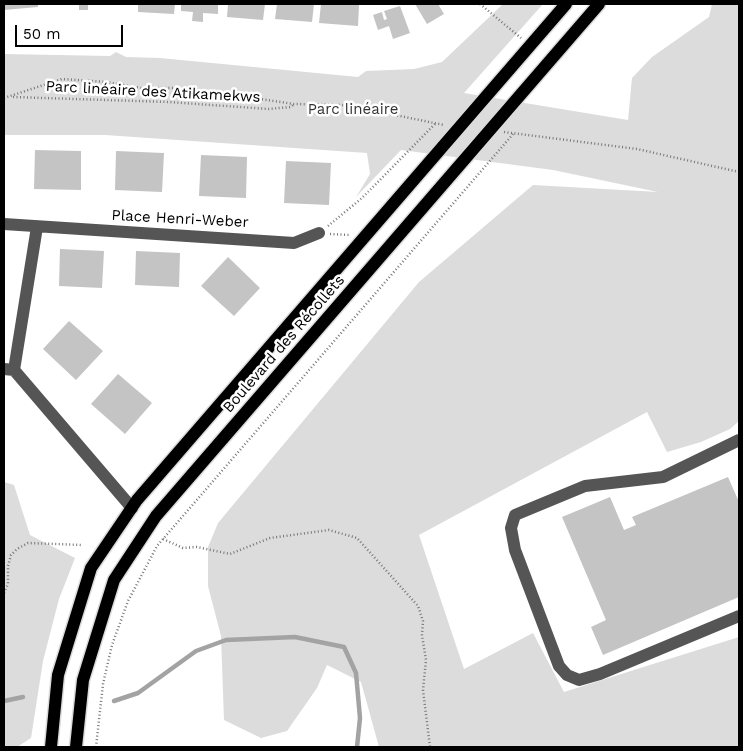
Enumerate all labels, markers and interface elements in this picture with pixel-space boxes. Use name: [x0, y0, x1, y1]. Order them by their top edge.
scale bar: [18, 15, 125, 47]
text: 50 m: [23, 25, 60, 43]
street label: Parc linéaire des Atikamekws: [45, 77, 261, 107]
park label: Parc linéaire: [308, 101, 398, 119]
street label: Place Henri-Weber: [111, 206, 249, 232]
street label: Boulevard des Récollets: [219, 272, 349, 416]

